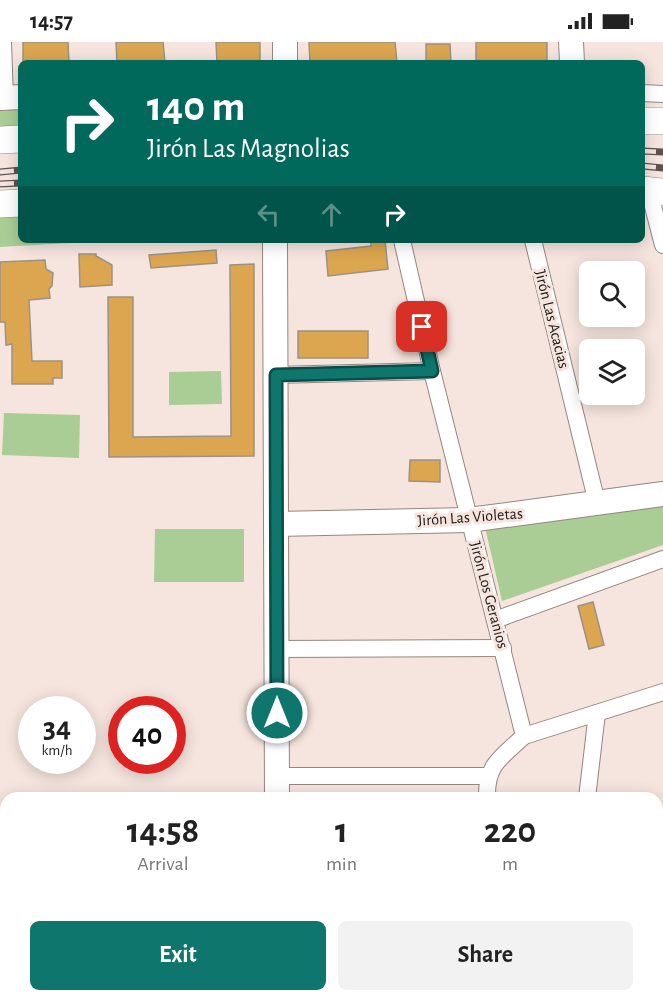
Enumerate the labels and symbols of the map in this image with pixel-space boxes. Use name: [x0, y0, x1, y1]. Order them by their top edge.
street label: Jirón Las Acacias: [532, 268, 572, 370]
pin: [396, 301, 447, 352]
street label: Jirón Las Violetas: [417, 505, 523, 529]
street label: Jirón Los Geranios: [467, 540, 511, 650]
position arrow: [245, 681, 309, 745]
speed limit sign: 40: [108, 696, 186, 774]

